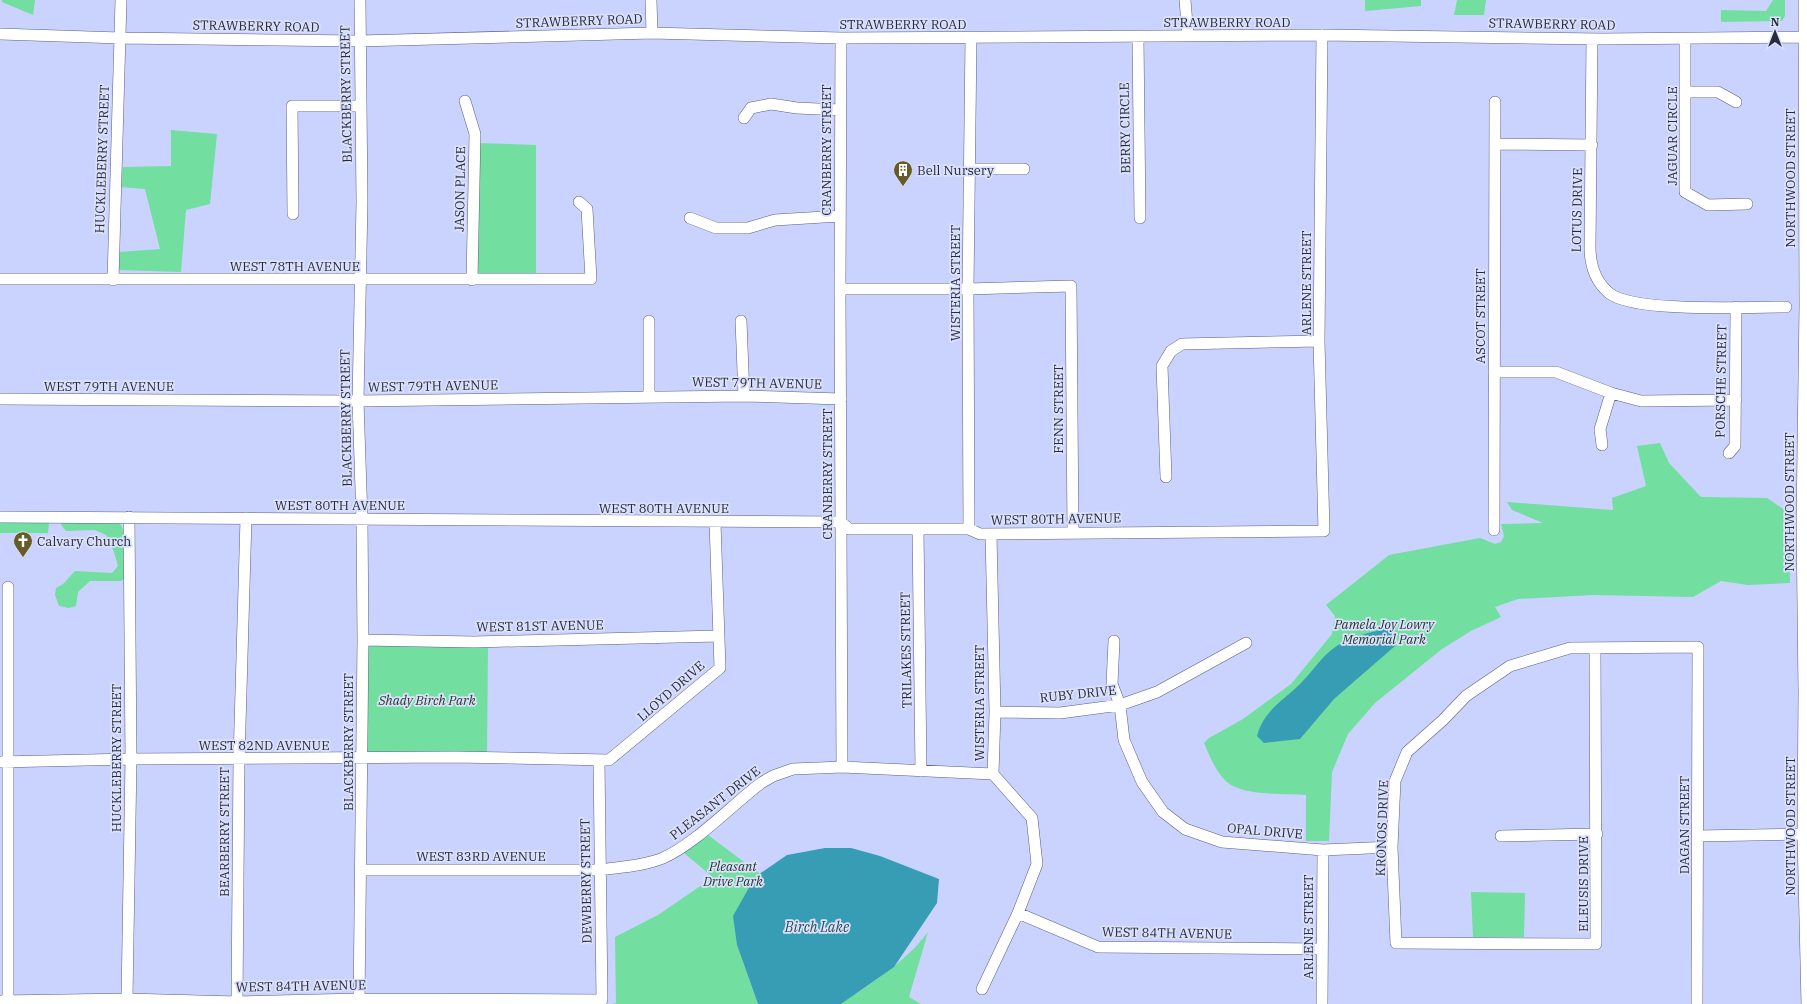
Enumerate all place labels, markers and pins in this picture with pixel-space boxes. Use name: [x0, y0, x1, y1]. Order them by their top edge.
building icon: Bell Nursery: [892, 159, 914, 187]
place label: Bell Nursery: [917, 162, 994, 179]
church icon: Calvary Church: [12, 530, 34, 558]
place label: Calvary Church: [37, 533, 131, 550]

